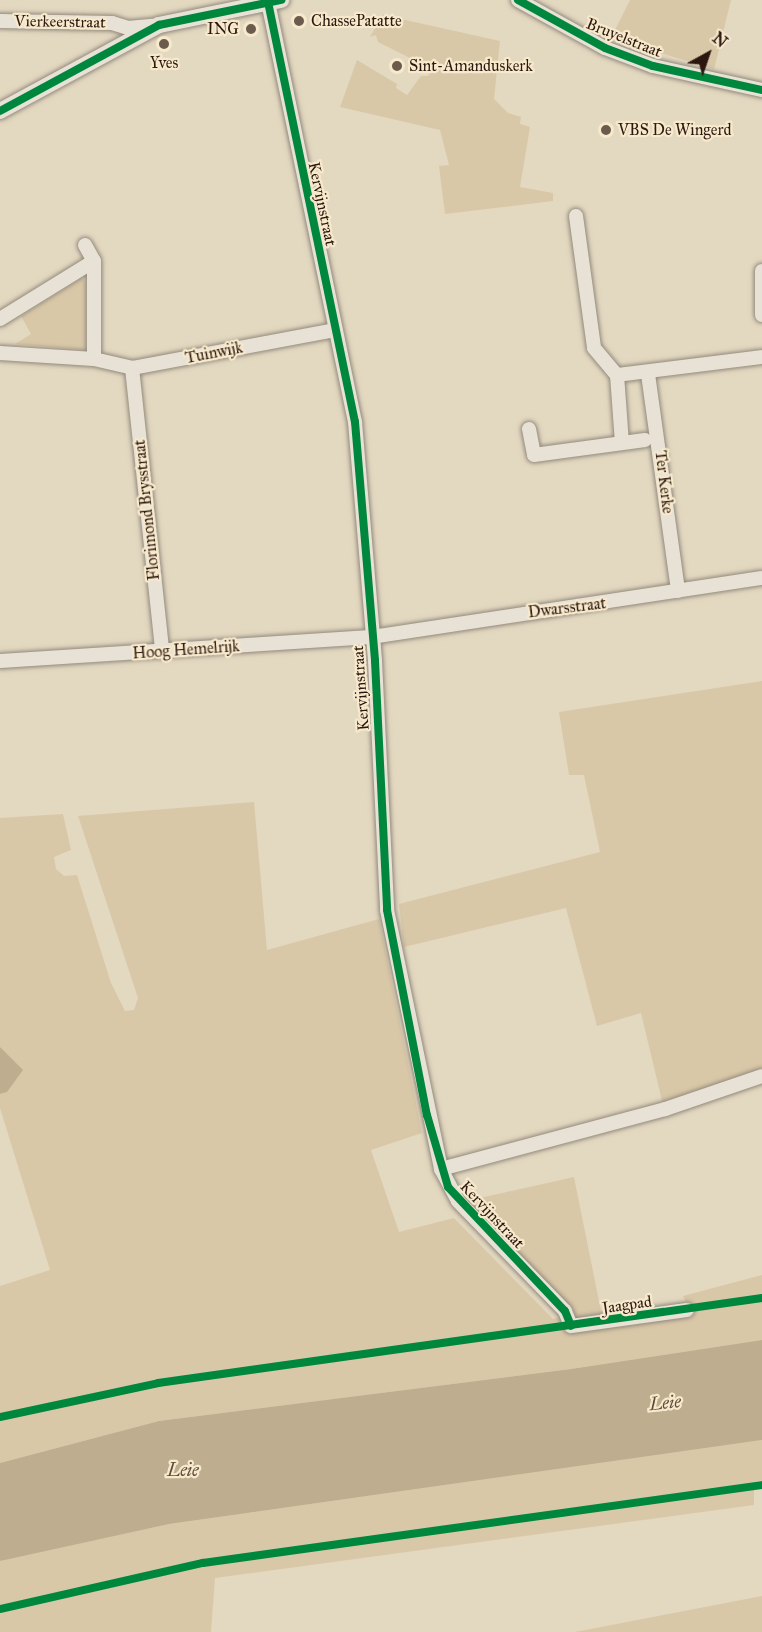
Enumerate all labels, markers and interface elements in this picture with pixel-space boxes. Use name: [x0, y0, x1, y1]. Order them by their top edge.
place label: ChassePatatte: [311, 11, 402, 31]
street label: Vierkeerstraat: [14, 12, 106, 32]
marker: ChassePatatte: [292, 14, 306, 28]
street label: Bruyelstraat: [583, 14, 665, 62]
place label: ING: [207, 19, 239, 39]
marker: ING: [244, 22, 258, 36]
north arrow: [678, 24, 738, 84]
text: N: [709, 28, 731, 51]
marker: Yves: [157, 37, 171, 51]
place label: Yves: [150, 53, 178, 73]
place label: Sint-Amanduskerk: [409, 56, 533, 76]
marker: Sint-Amanduskerk: [390, 59, 404, 73]
place label: VBS De Wingerd: [618, 120, 731, 140]
marker: VBS De Wingerd: [599, 123, 613, 137]
street label: Kervijnstraat: [304, 160, 340, 248]
street label: Tuinwijk: [184, 338, 244, 368]
street label: Florimond Brysstraat: [130, 439, 164, 581]
street label: Ter Kerke: [651, 449, 677, 515]
street label: Dwarsstraat: [527, 594, 607, 622]
street label: Hoog Hemelrijk: [132, 637, 240, 663]
street label: Kervijnstraat: [348, 645, 374, 731]
street label: Kervijnstraat: [456, 1177, 528, 1253]
street label: Jaagpad: [601, 1292, 653, 1318]
water label: Leie: [648, 1391, 682, 1415]
water label: Leie: [167, 1459, 199, 1481]

